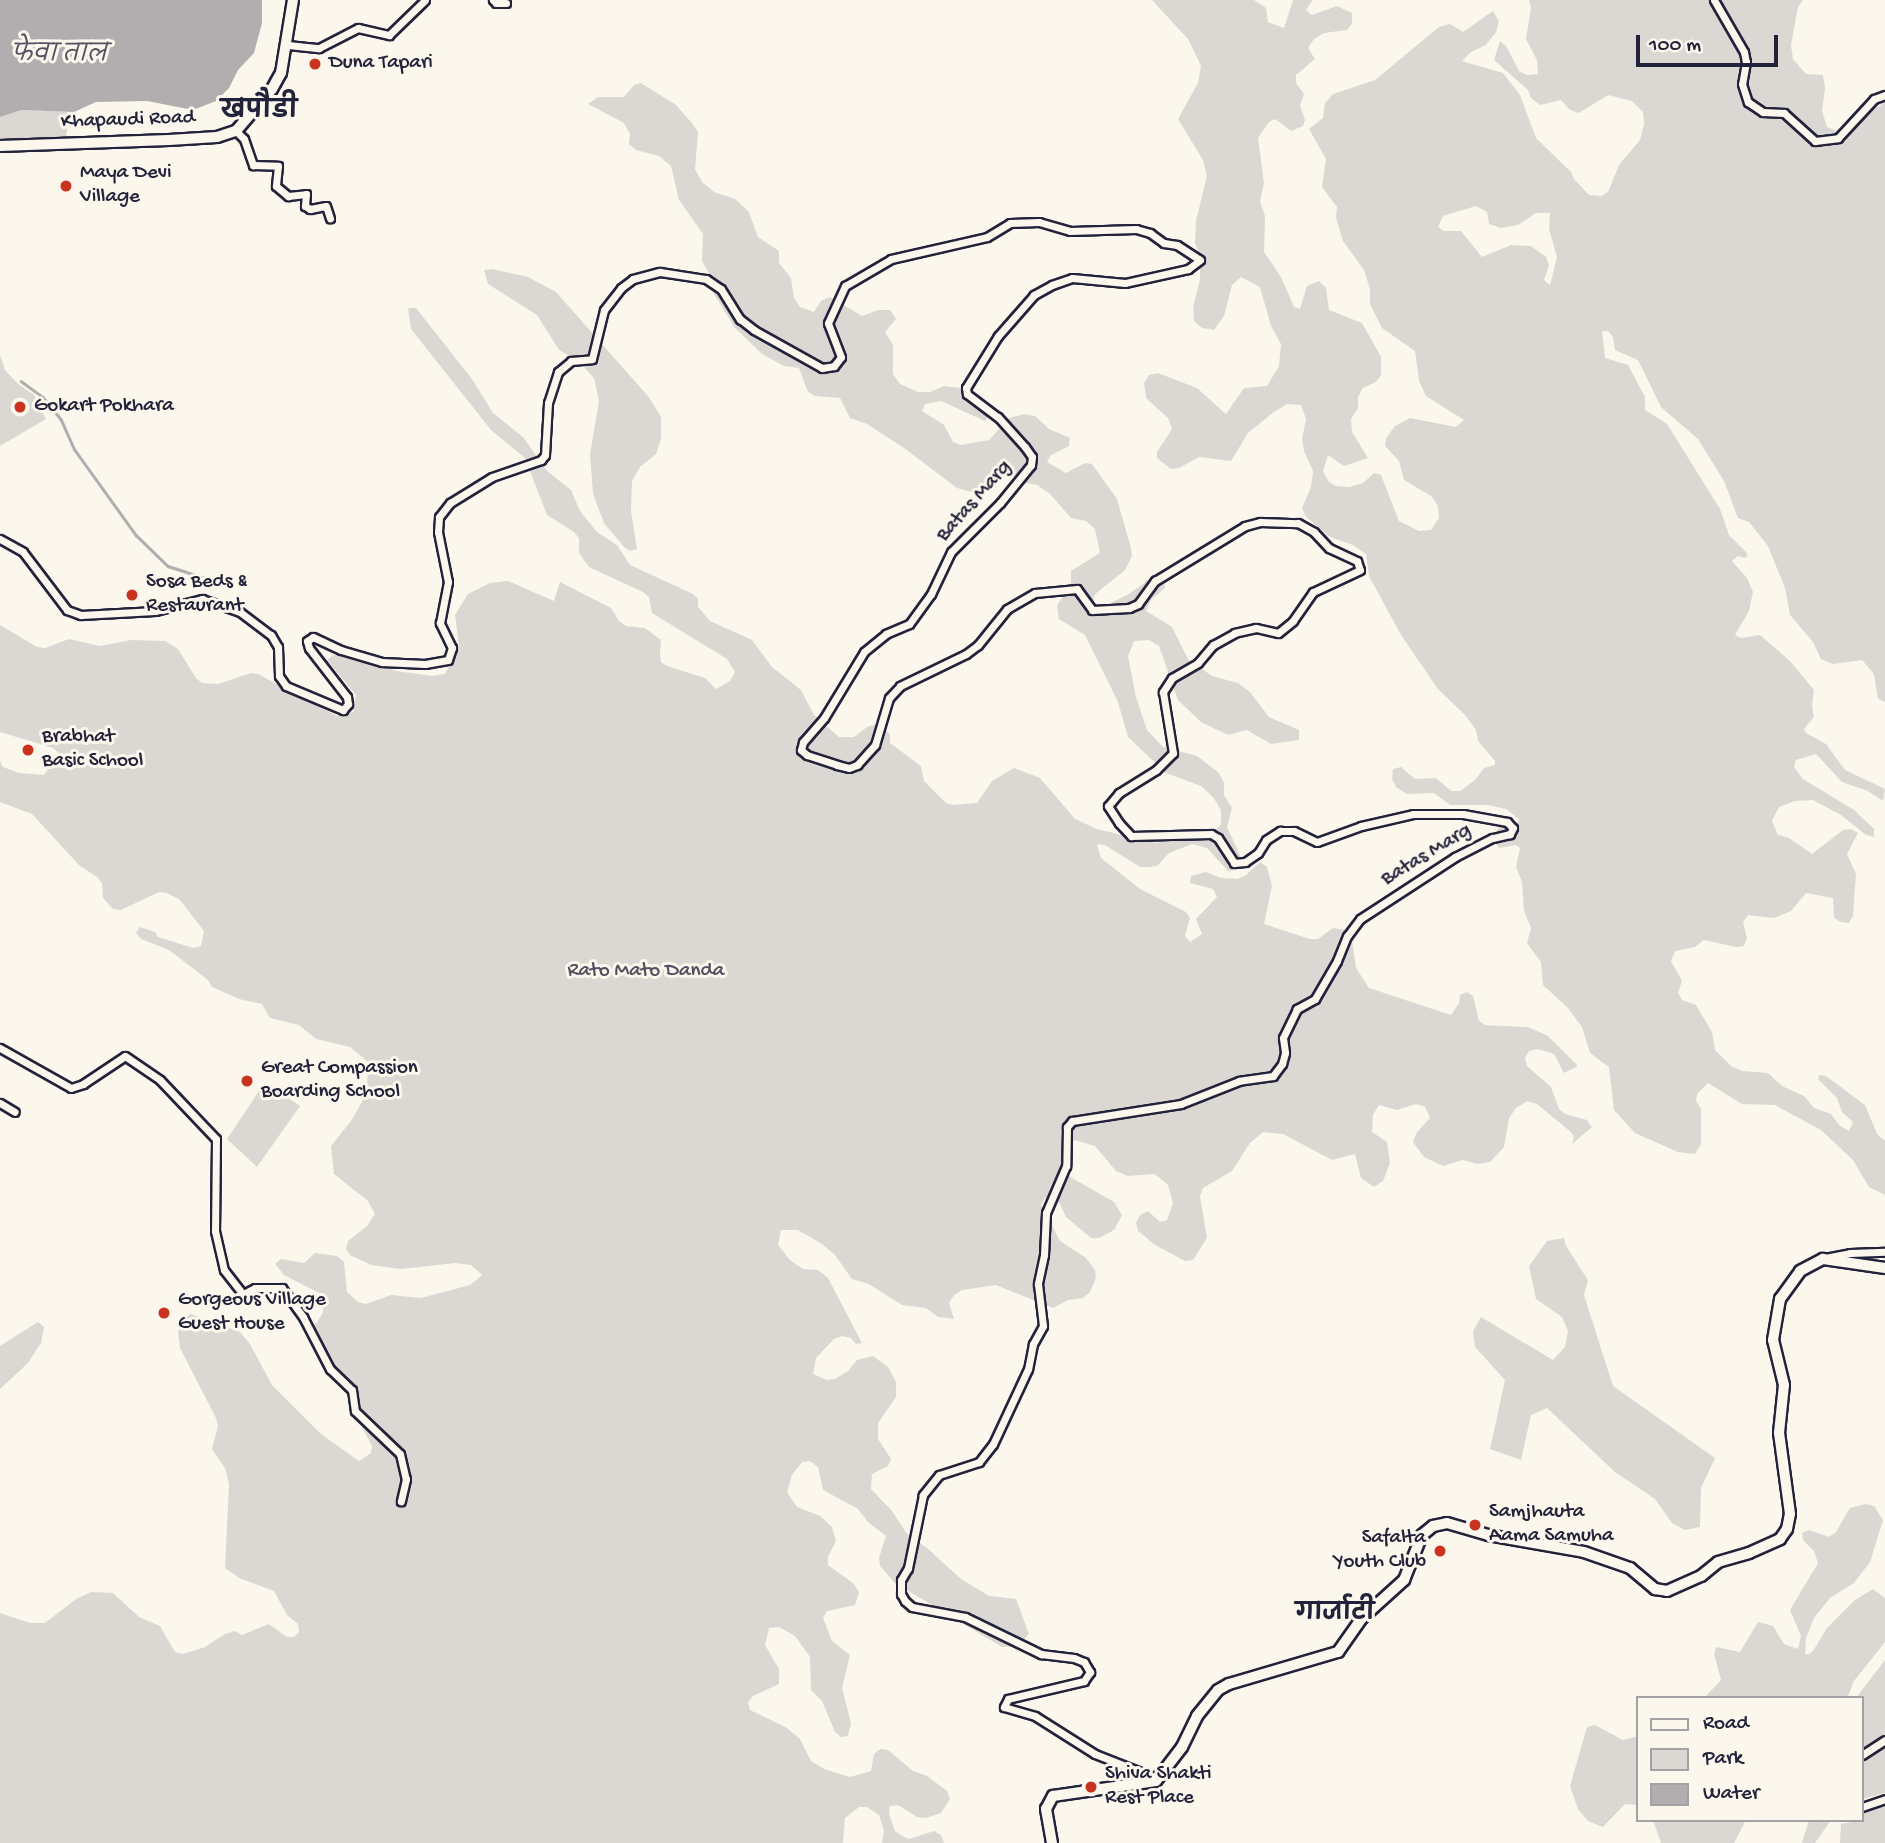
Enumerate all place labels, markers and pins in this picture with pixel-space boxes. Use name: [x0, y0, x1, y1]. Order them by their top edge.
place label: Duna Tapari: [329, 51, 433, 77]
marker: Duna Tapari: [307, 56, 323, 72]
place label: Maya Devi Village: [80, 161, 172, 211]
marker: Maya Devi Village: [58, 178, 74, 194]
place label: Gokart Pokhara: [34, 394, 174, 420]
marker: Gokart Pokhara: [12, 399, 28, 415]
place label: Sosa Beds & Restaurant: [146, 570, 247, 620]
marker: Sosa Beds & Restaurant: [124, 587, 140, 603]
place label: Brabhat Basic School: [42, 725, 143, 775]
marker: Brabhat Basic School: [20, 742, 36, 758]
place label: Great Compassion Boarding School: [261, 1056, 418, 1106]
marker: Great Compassion Boarding School: [239, 1073, 255, 1089]
place label: Gorgeous Village Guest House: [178, 1288, 326, 1338]
marker: Gorgeous Village Guest House: [156, 1305, 172, 1321]
place label: Samjhauta Aama Samuha: [1489, 1500, 1614, 1550]
marker: Samjhauta Aama Samuha: [1467, 1517, 1483, 1533]
place label: Safalta Youth Club: [1334, 1526, 1426, 1576]
marker: Safalta Youth Club: [1432, 1543, 1448, 1559]
place label: Shiva Shakti Rest Place: [1105, 1762, 1212, 1812]
marker: Shiva Shakti Rest Place: [1083, 1779, 1099, 1795]

